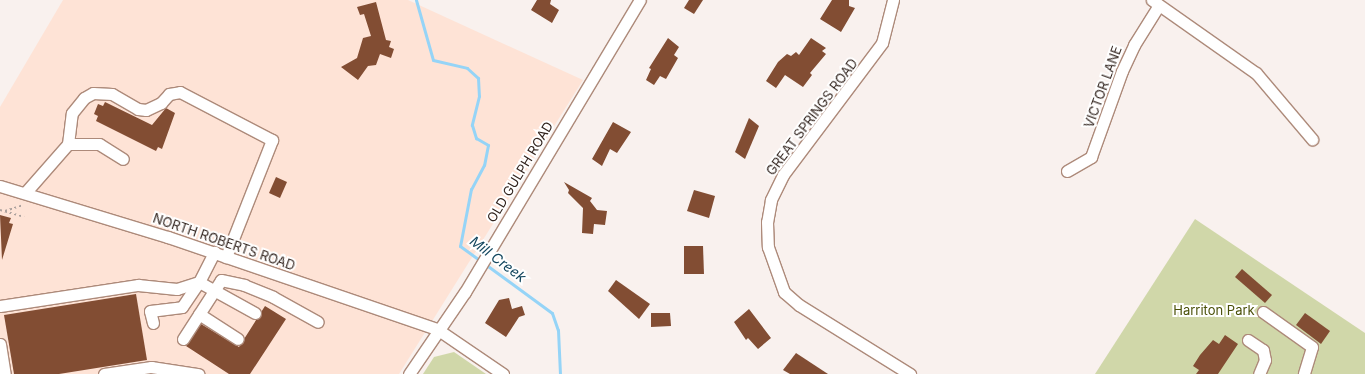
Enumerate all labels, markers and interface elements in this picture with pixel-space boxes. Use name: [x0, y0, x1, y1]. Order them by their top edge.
street label: VICTOR LANE: [1081, 44, 1125, 130]
street label: GREAT SPRINGS ROAD: [763, 56, 861, 178]
street label: OLD GULPH ROAD: [484, 119, 556, 225]
street label: NORTH ROBERTS ROAD: [151, 210, 297, 274]
water label: Mill Creek: [467, 232, 529, 286]
park label: Harriton Park: [1173, 302, 1255, 318]

